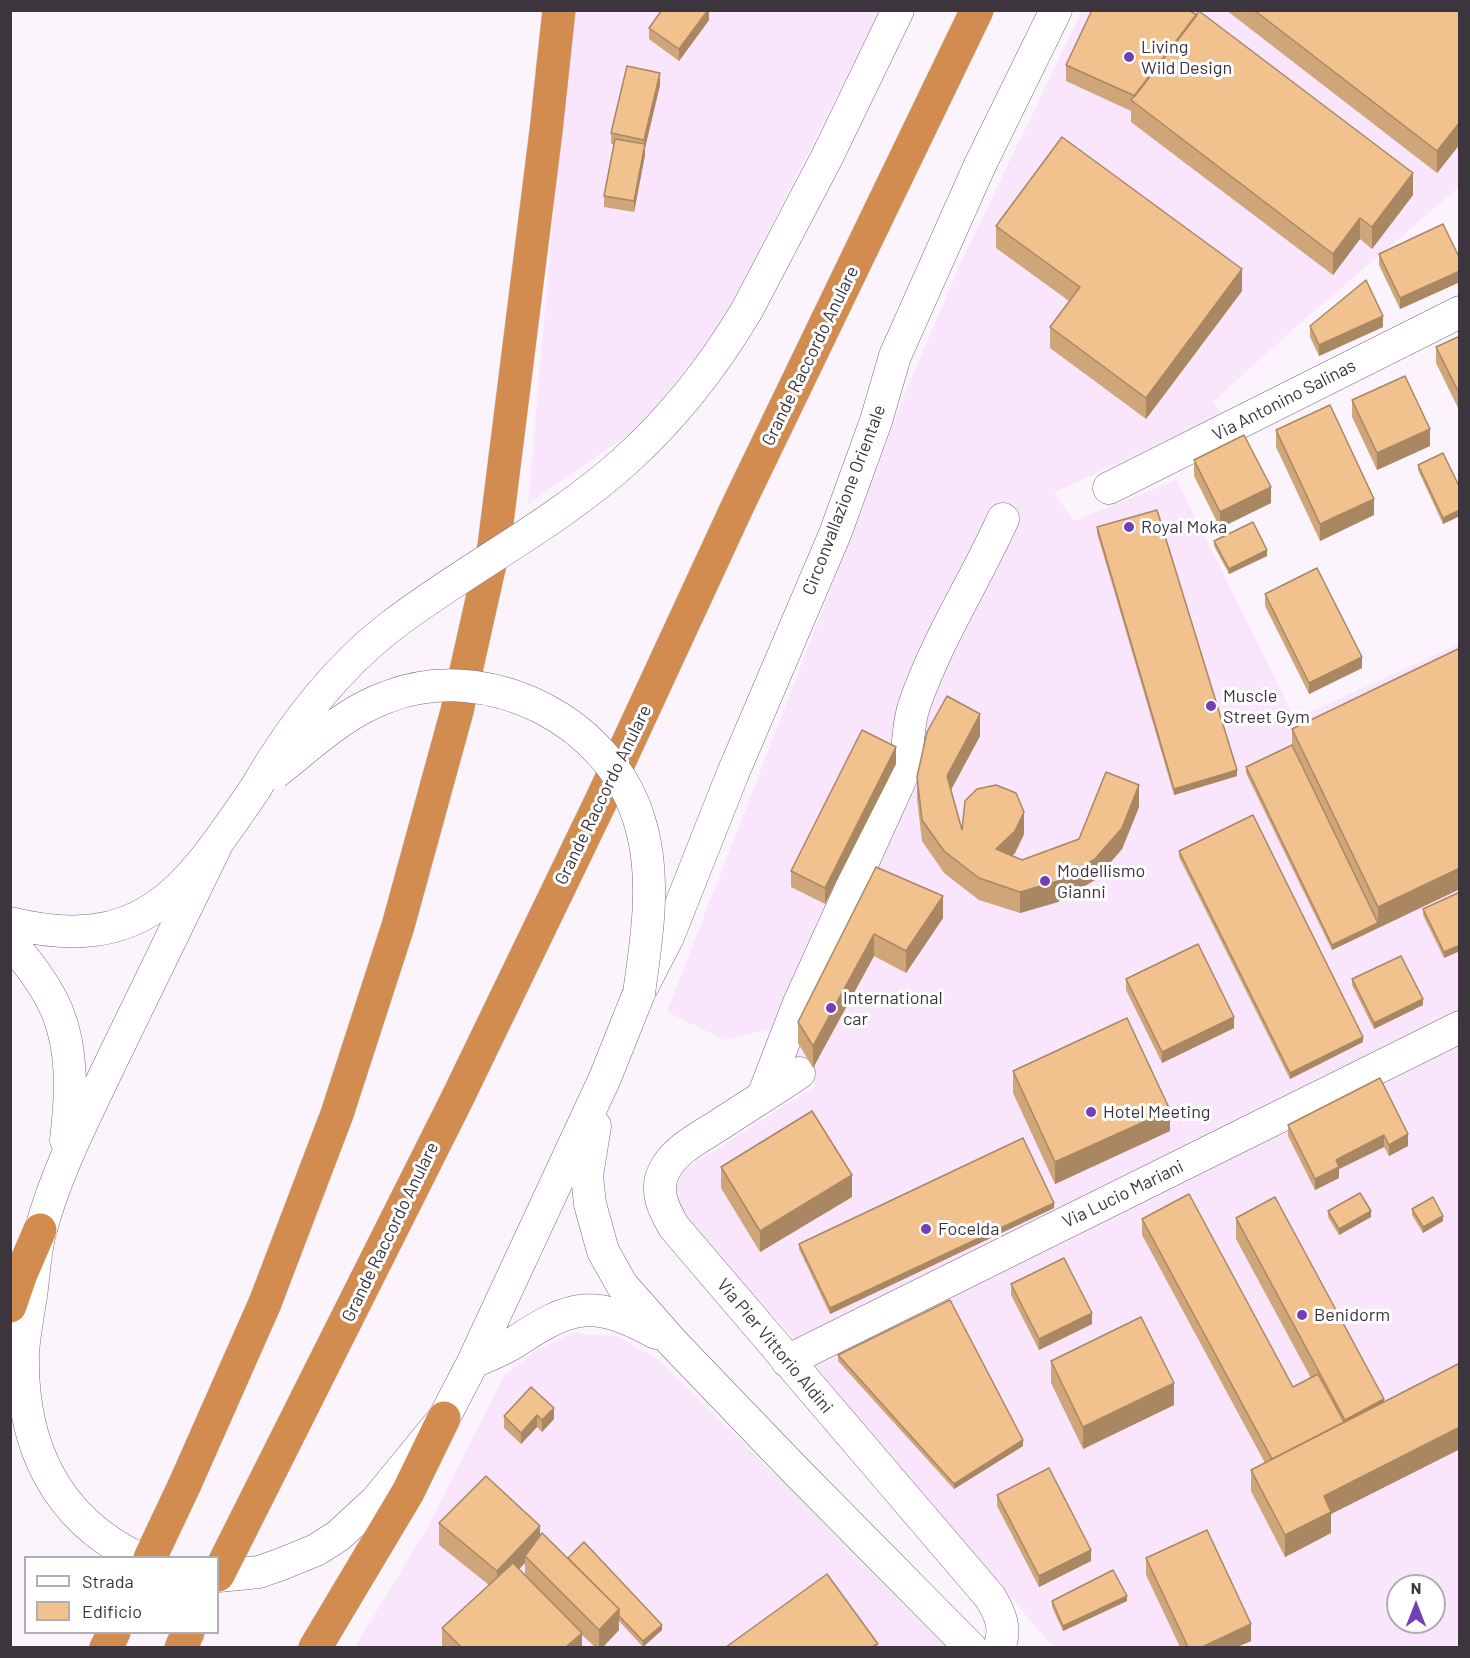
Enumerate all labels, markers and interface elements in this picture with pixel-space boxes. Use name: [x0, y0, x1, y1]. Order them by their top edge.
place label: Living Wild Design: [1141, 36, 1232, 78]
marker: Living Wild Design: [1122, 50, 1136, 64]
street label: Grande Raccordo Anulare: [757, 263, 863, 449]
street label: Via Antonino Salinas: [1209, 355, 1359, 445]
street label: Circonvallazione Orientale: [798, 402, 890, 598]
place label: Royal Moka: [1141, 516, 1227, 538]
marker: Royal Moka: [1122, 520, 1136, 534]
place label: Muscle Street Gym: [1223, 685, 1310, 728]
marker: Muscle Street Gym: [1204, 699, 1218, 713]
street label: Grande Raccordo Anulare: [550, 702, 656, 888]
place label: Modellismo Gianni: [1057, 860, 1145, 902]
marker: Modellismo Gianni: [1038, 874, 1052, 888]
place label: International car: [843, 987, 943, 1030]
marker: International car: [824, 1001, 838, 1015]
place label: Hotel Meeting: [1103, 1101, 1210, 1123]
marker: Hotel Meeting: [1084, 1105, 1098, 1119]
street label: Grande Raccordo Anulare: [337, 1139, 443, 1325]
street label: Via Lucio Mariani: [1059, 1155, 1187, 1233]
place label: Focelda: [938, 1218, 999, 1240]
marker: Focelda: [919, 1222, 933, 1236]
street label: Via Pier Vittorio Aldini: [712, 1274, 838, 1418]
place label: Benidorm: [1314, 1304, 1390, 1326]
marker: Benidorm: [1295, 1308, 1309, 1322]
legend: [24, 1556, 219, 1634]
text: Strada: [82, 1570, 134, 1592]
north arrow: [1386, 1574, 1446, 1634]
text: N: [1411, 1578, 1421, 1597]
text: Edificio: [82, 1600, 142, 1622]

